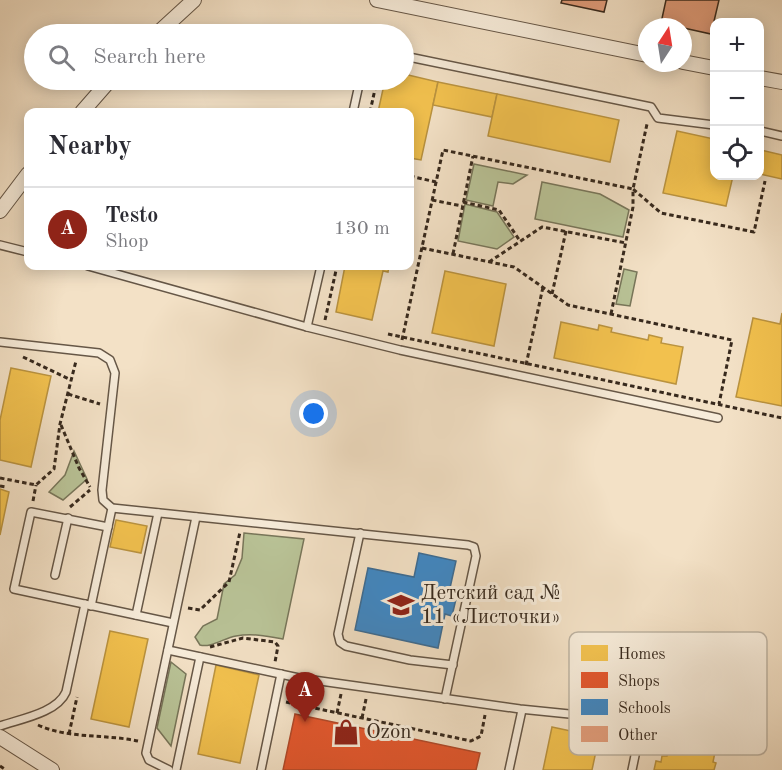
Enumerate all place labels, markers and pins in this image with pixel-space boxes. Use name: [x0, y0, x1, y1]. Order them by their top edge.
place label: Детский сад № 11 «Листочки»: [421, 583, 562, 628]
school or university icon: Детский сад № 11 «Листочки»: [386, 590, 416, 620]
pin: A: [286, 672, 324, 722]
shop icon: Ozon: [331, 717, 361, 747]
place label: Ozon: [366, 722, 412, 743]

